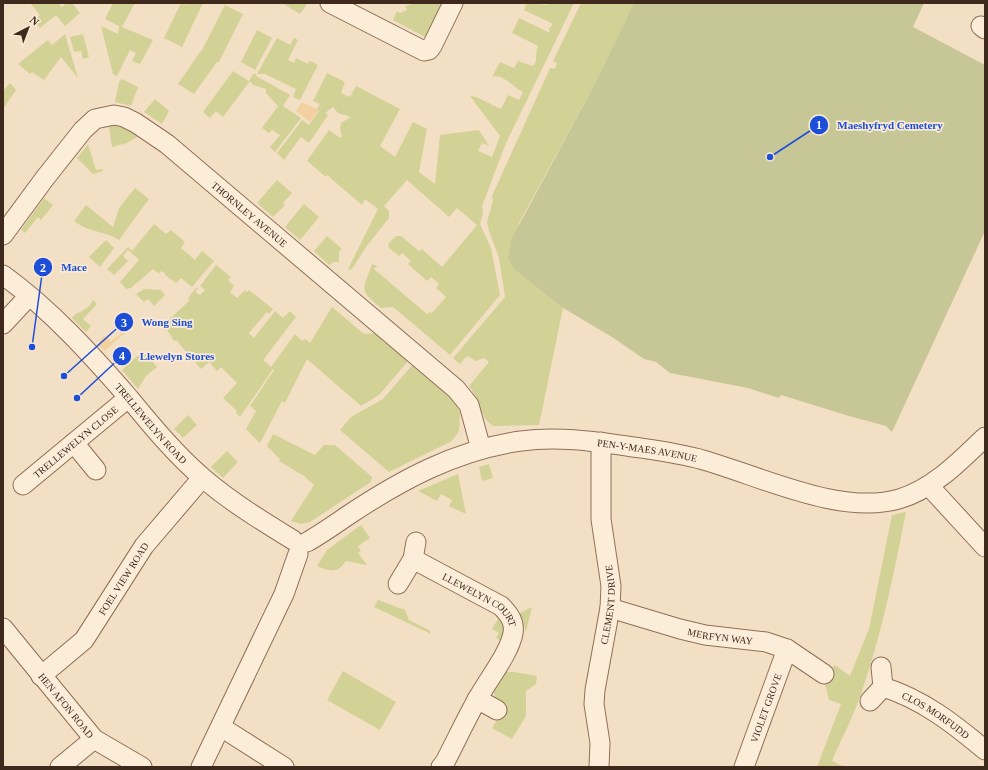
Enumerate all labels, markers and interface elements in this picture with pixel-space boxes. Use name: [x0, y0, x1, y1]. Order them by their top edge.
north arrow: [8, 8, 48, 48]
text: N: [28, 13, 42, 28]
callout: Maeshyfryd Cemetery: [809, 113, 950, 136]
text: 1: [816, 118, 822, 132]
text: Maeshyfryd Cemetery: [837, 119, 943, 131]
street label: THORNLEY AVENUE: [210, 179, 289, 249]
callout: Mace: [33, 256, 95, 279]
text: 2: [40, 261, 46, 275]
text: Mace: [61, 261, 87, 273]
callout: Wong Sing: [114, 311, 201, 334]
text: 3: [121, 316, 127, 330]
text: Wong Sing: [141, 316, 193, 328]
callout: Llewelyn Stores: [112, 345, 223, 368]
text: 4: [119, 349, 125, 363]
text: Llewelyn Stores: [140, 350, 215, 362]
street label: TRELLEWELYN ROAD: [113, 381, 189, 466]
street label: TRELLEWELYN CLOSE: [31, 403, 120, 480]
street label: PEN-Y-MAES AVENUE: [597, 437, 699, 464]
street label: FOEL VIEW ROAD: [96, 540, 150, 617]
street label: CLEMENT DRIVE: [598, 564, 617, 645]
street label: LLEWELYN COURT: [441, 570, 519, 627]
street label: MERFYN WAY: [686, 626, 753, 646]
street label: HEN AFON ROAD: [37, 671, 96, 740]
street label: VIOLET GROVE: [748, 672, 783, 744]
street label: CLOS MORFUDD: [900, 689, 972, 741]

